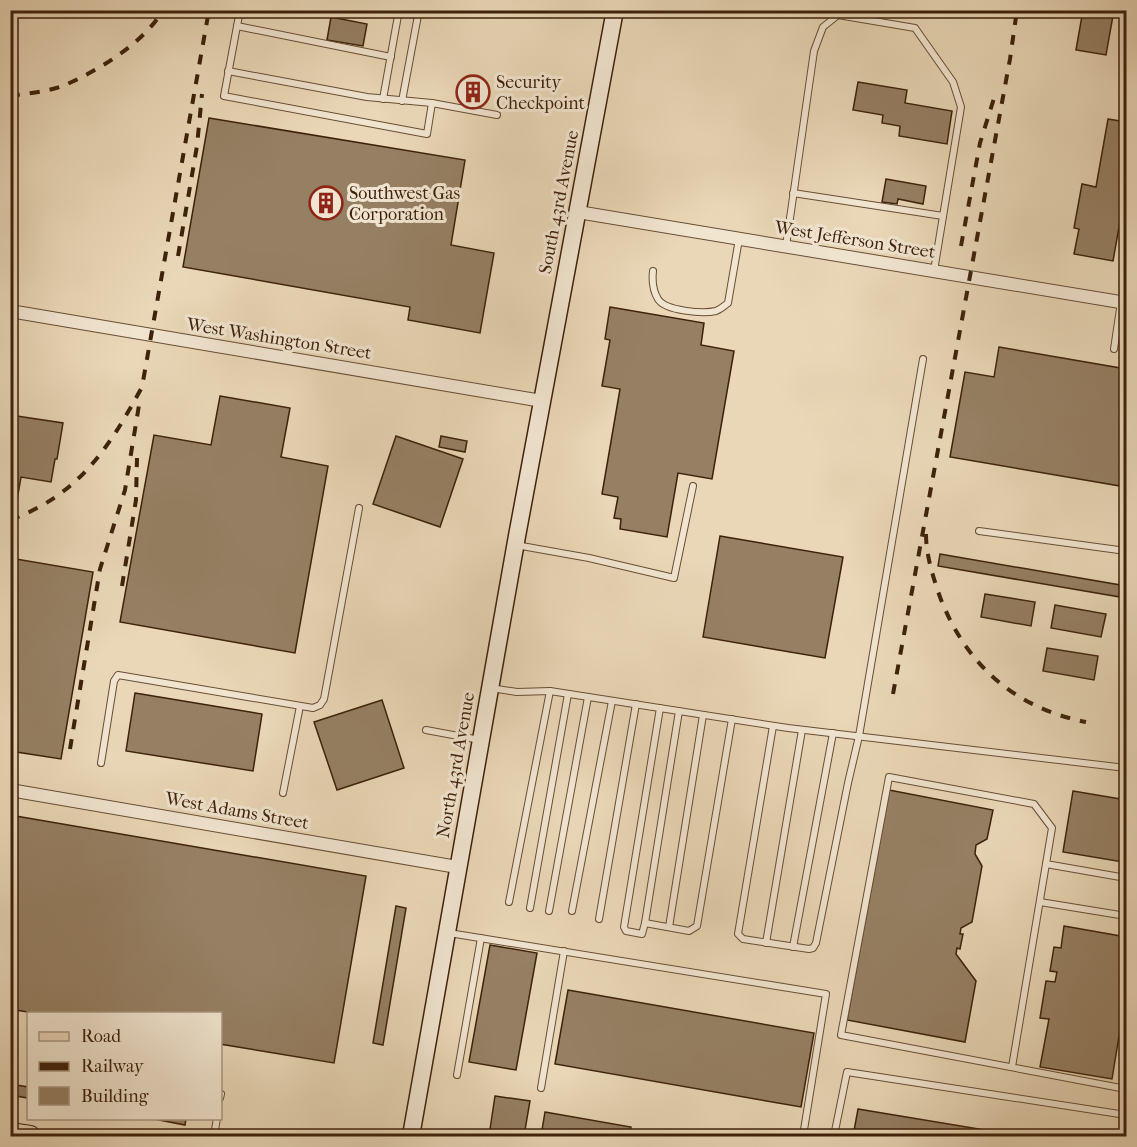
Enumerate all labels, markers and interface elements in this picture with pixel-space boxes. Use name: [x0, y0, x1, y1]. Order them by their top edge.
place label: Security Checkpoint: [496, 72, 586, 114]
building icon: Security Checkpoint: [455, 74, 491, 110]
street label: South 43rd Avenue: [535, 128, 583, 276]
place label: Southwest Gas Corporation: [349, 183, 460, 225]
building icon: Southwest Gas Corporation: [308, 185, 344, 221]
street label: West Jefferson Street: [772, 217, 937, 263]
street label: West Washington Street: [184, 314, 373, 364]
street label: North 43rd Avenue: [433, 690, 479, 840]
street label: West Adams Street: [163, 788, 311, 834]
legend: [27, 1012, 222, 1120]
text: Road: [81, 1026, 121, 1047]
text: Railway: [81, 1056, 145, 1077]
text: Building: [81, 1086, 149, 1107]

